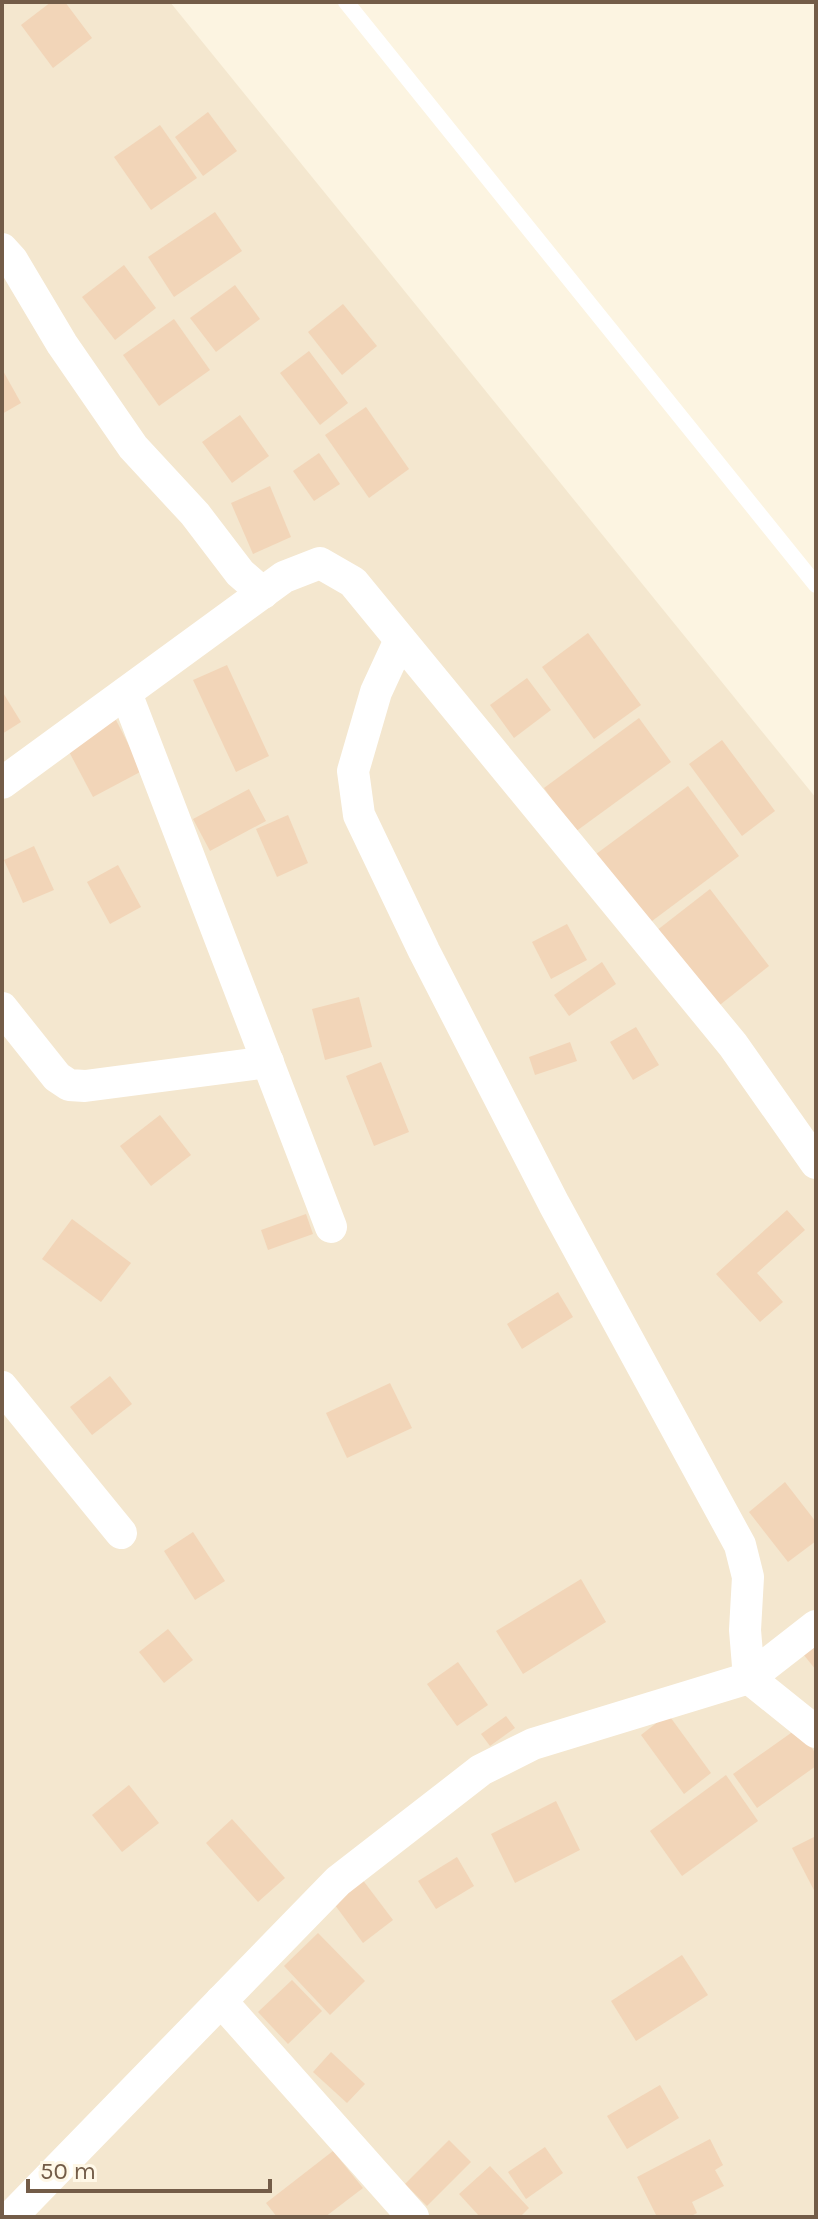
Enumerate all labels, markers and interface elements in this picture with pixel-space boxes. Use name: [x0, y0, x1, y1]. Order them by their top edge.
scale bar: [28, 2143, 270, 2193]
text: 50 m: [40, 2157, 96, 2185]

